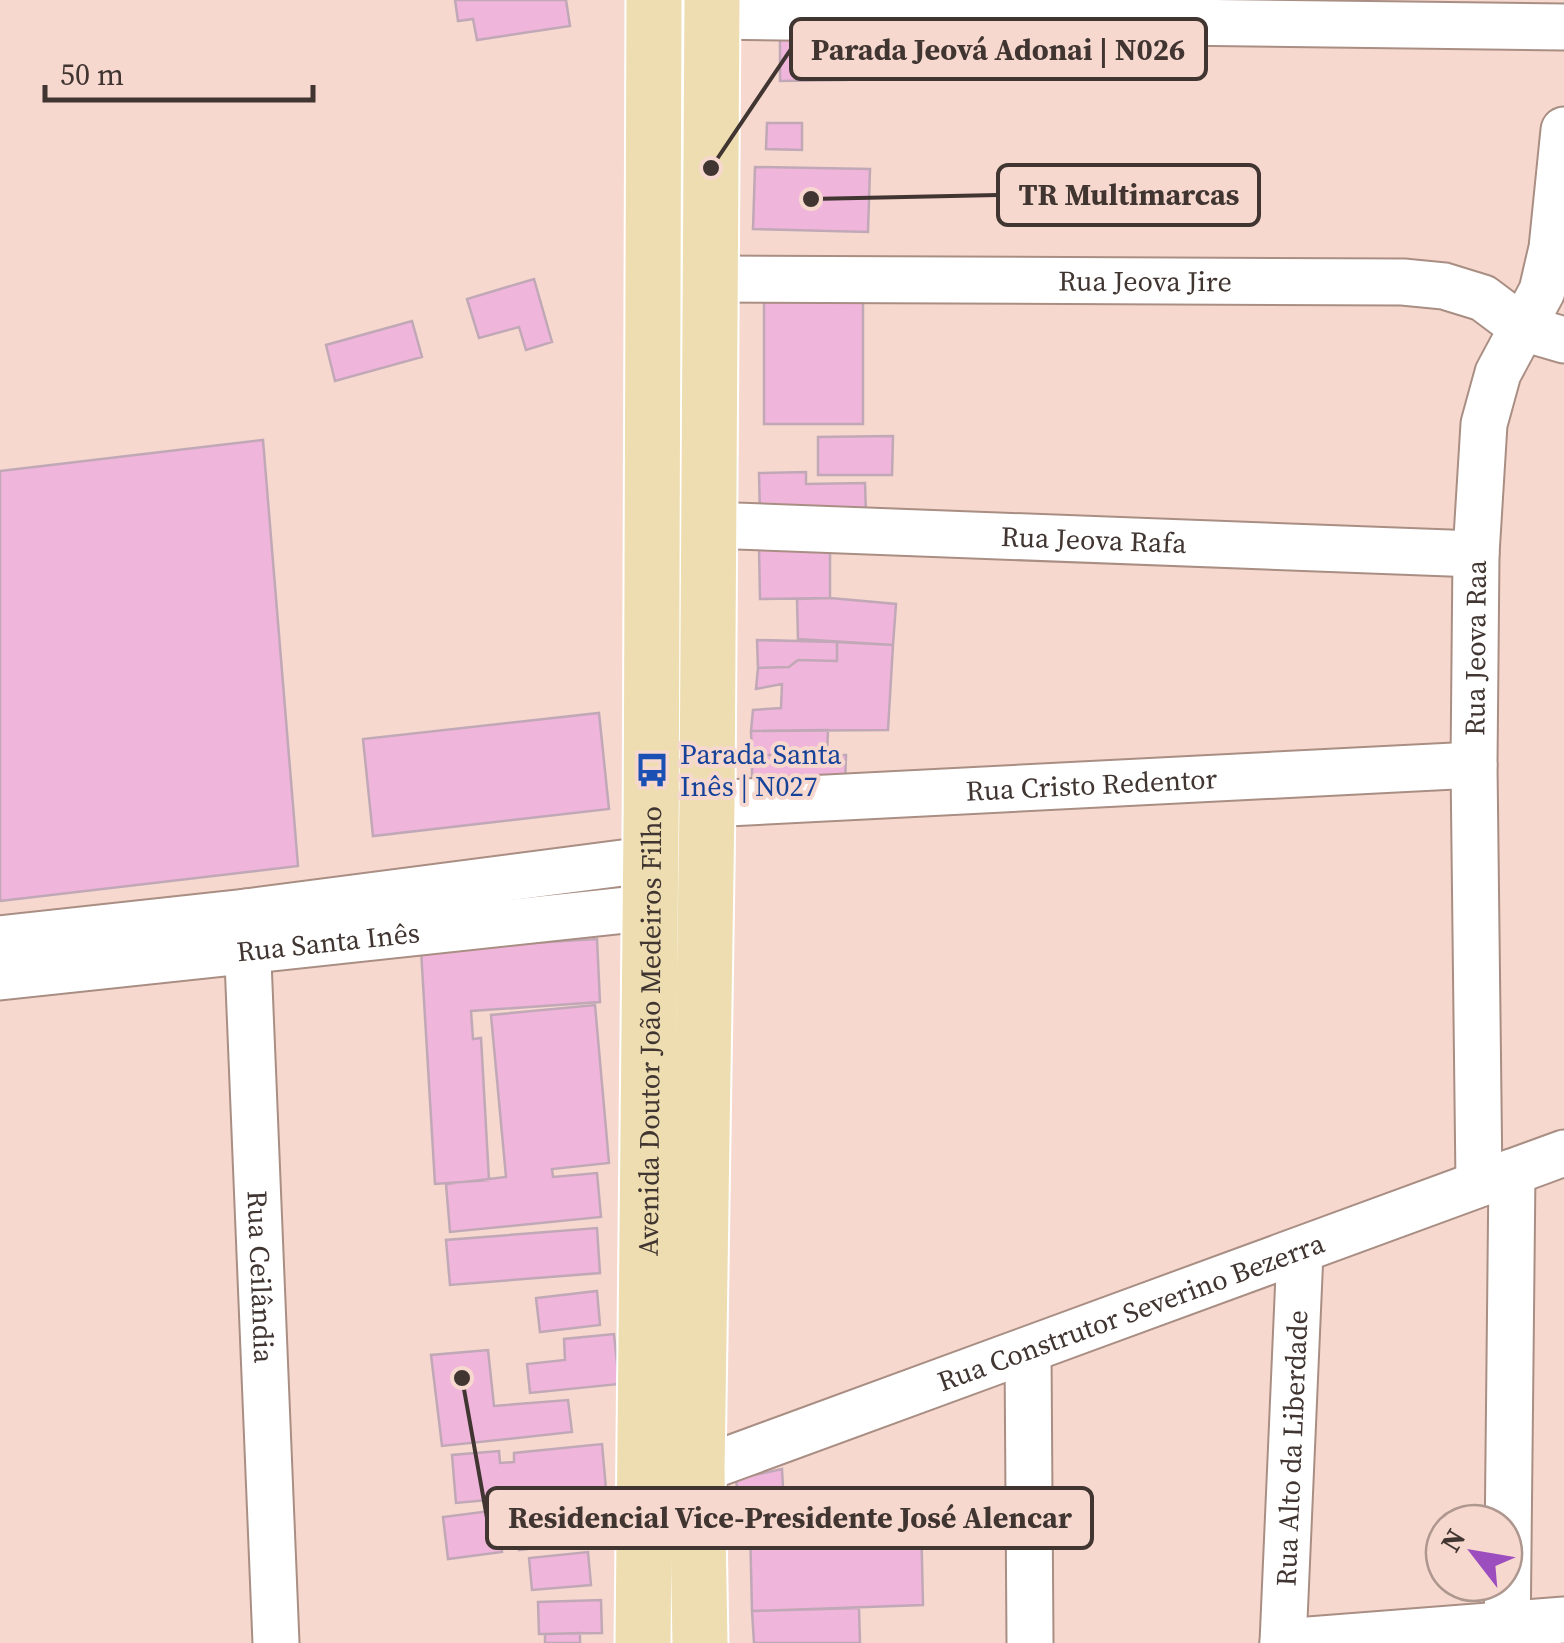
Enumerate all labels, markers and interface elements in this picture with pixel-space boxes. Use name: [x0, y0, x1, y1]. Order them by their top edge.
callout: Parada Jeová Adonai | N026: [791, 19, 1206, 79]
text: Parada Jeová Adonai | N026: [811, 29, 1185, 70]
scale bar: [45, 40, 312, 102]
text: 50 m: [60, 54, 124, 95]
callout: TR Multimarcas: [998, 165, 1259, 225]
text: TR Multimarcas: [1019, 174, 1239, 215]
street label: Rua Jeova Jire: [1058, 262, 1232, 300]
street label: Rua Jeova Rafa: [1000, 517, 1188, 562]
street label: Rua Jeova Raa: [1455, 559, 1495, 736]
place label: Parada Santa Inês | N027: [680, 735, 842, 805]
bus stop icon: Parada Santa Inês | N027: [633, 751, 671, 789]
street label: Rua Cristo Redentor: [965, 759, 1218, 810]
street label: Avenida Doutor João Medeiros Filho: [629, 806, 670, 1256]
street label: Rua Santa Inês: [235, 913, 422, 971]
street label: Rua Ceilândia: [238, 1189, 284, 1365]
street label: Rua Construtor Severino Bezerra: [932, 1223, 1330, 1400]
street label: Rua Alto da Liberdade: [1266, 1309, 1316, 1587]
callout: Residencial Vice-Presidente José Alencar: [487, 1488, 1092, 1548]
text: Residencial Vice-Presidente José Alencar: [508, 1497, 1072, 1538]
north arrow: [1424, 1503, 1524, 1603]
text: N: [1431, 1522, 1474, 1559]

